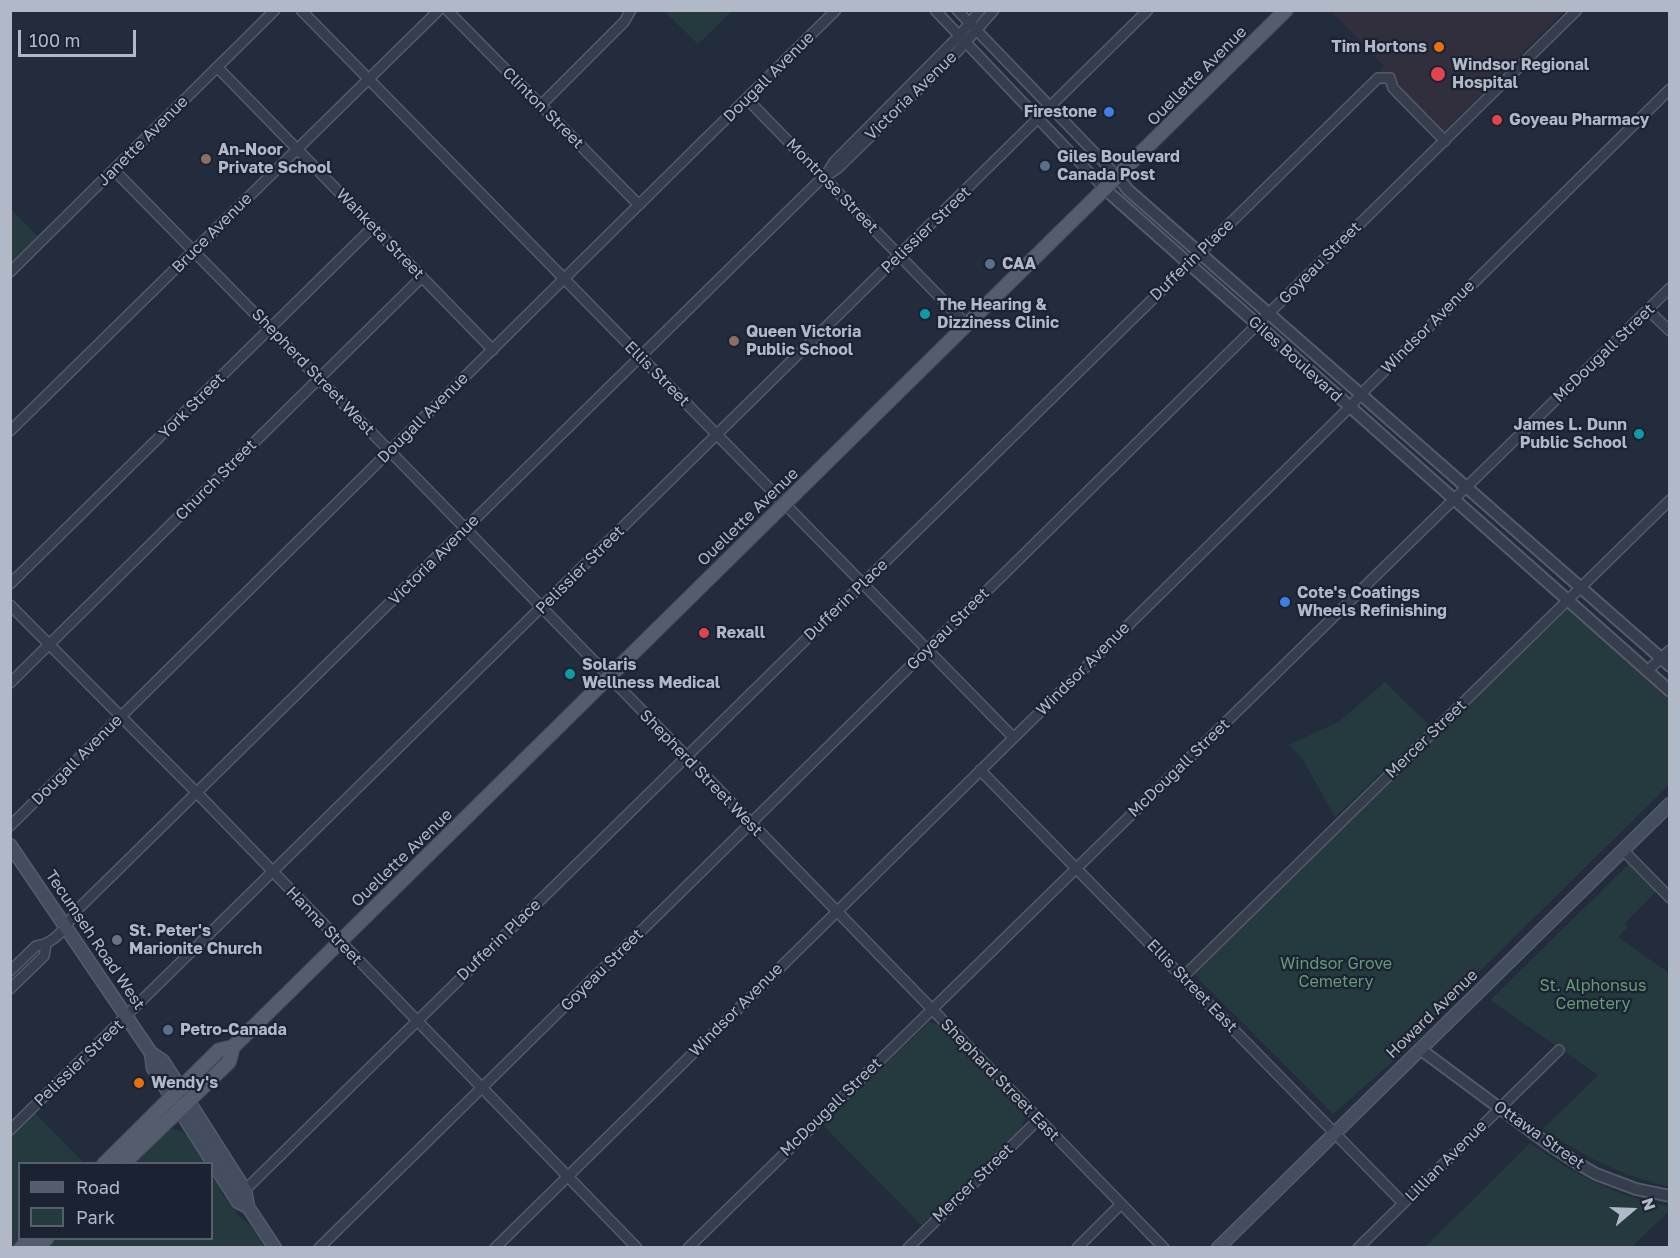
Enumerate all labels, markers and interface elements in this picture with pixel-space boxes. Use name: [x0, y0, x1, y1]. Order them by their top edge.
scale bar: [21, 18, 140, 56]
street label: Ouellette Avenue: [1143, 22, 1251, 130]
street label: Dougall Avenue: [720, 28, 818, 126]
text: 100 m: [29, 29, 80, 51]
place label: Tim Hortons: [1331, 37, 1427, 57]
marker: Tim Hortons: [1432, 40, 1446, 54]
street label: Victoria Avenue: [861, 47, 961, 145]
place label: Windsor Regional Hospital: [1452, 55, 1589, 93]
street label: Clinton Street: [498, 63, 588, 153]
marker: Windsor Regional Hospital: [1429, 65, 1447, 83]
street label: Janette Avenue: [94, 92, 192, 190]
place label: Firestone: [1024, 102, 1097, 122]
marker: Firestone: [1102, 105, 1116, 119]
place label: Goyeau Pharmacy: [1509, 110, 1649, 130]
marker: Goyeau Pharmacy: [1490, 113, 1504, 127]
street label: Montrose Street: [782, 135, 882, 237]
place label: An-Noor Private School: [218, 140, 332, 178]
place label: Giles Boulevard Canada Post: [1057, 147, 1180, 185]
marker: An-Noor Private School: [199, 152, 213, 166]
marker: Giles Boulevard Canada Post: [1038, 159, 1052, 173]
street label: Pelissier Street: [877, 182, 975, 278]
street label: Wahketa Street: [332, 185, 428, 283]
street label: Bruce Avenue: [168, 189, 256, 277]
street label: Dufferin Place: [1146, 215, 1238, 305]
street label: Goyeau Street: [1275, 218, 1365, 308]
place label: CAA: [1002, 254, 1036, 274]
marker: CAA: [983, 257, 997, 271]
street label: Windsor Avenue: [1377, 276, 1479, 378]
place label: The Hearing & Dizziness Clinic: [937, 295, 1059, 333]
street label: McDougall Street: [1549, 300, 1659, 406]
street label: Shepherd Street West: [248, 305, 378, 439]
marker: The Hearing & Dizziness Clinic: [918, 307, 932, 321]
street label: Giles Boulevard: [1244, 312, 1346, 406]
place label: Queen Victoria Public School: [746, 322, 861, 360]
marker: Queen Victoria Public School: [727, 334, 741, 348]
street label: Ellis Street: [620, 337, 694, 411]
street label: York Street: [155, 369, 229, 443]
street label: Dougall Avenue: [374, 369, 472, 467]
place label: James L. Dunn Public School: [1513, 415, 1627, 453]
marker: James L. Dunn Public School: [1632, 427, 1646, 441]
street label: Church Street: [172, 436, 260, 524]
street label: Ouellette Avenue: [694, 464, 802, 570]
street label: Victoria Avenue: [385, 511, 483, 609]
street label: Pelissier Street: [532, 522, 628, 618]
street label: Dufferin Place: [800, 555, 892, 645]
place label: Cote's Coatings Wheels Refinishing: [1297, 583, 1447, 621]
street label: Goyeau Street: [903, 584, 993, 674]
marker: Cote's Coatings Wheels Refinishing: [1278, 595, 1292, 609]
street label: Windsor Avenue: [1032, 618, 1134, 720]
place label: Rexall: [716, 623, 765, 643]
marker: Rexall: [697, 626, 711, 640]
place label: Solaris Wellness Medical: [582, 655, 720, 693]
marker: Solaris Wellness Medical: [563, 667, 577, 681]
street label: Mercer Street: [1382, 696, 1470, 782]
street label: Shepherd Street West: [636, 706, 766, 840]
street label: Dougall Avenue: [28, 711, 126, 809]
street label: McDougall Street: [1124, 715, 1234, 821]
street label: Ouellette Avenue: [348, 805, 456, 911]
street label: Tecumseh Road West: [41, 867, 149, 1013]
street label: Hanna Street: [282, 883, 366, 969]
street label: Dufferin Place: [453, 895, 545, 985]
place label: St. Peter's Marionite Church: [129, 921, 262, 959]
street label: Goyeau Street: [557, 925, 647, 1015]
marker: St. Peter's Marionite Church: [110, 933, 124, 947]
street label: Ellis Street East: [1143, 936, 1241, 1036]
park label: Windsor Grove Cemetery: [1280, 954, 1392, 992]
street label: Windsor Avenue: [685, 959, 787, 1061]
street label: Howard Avenue: [1382, 966, 1482, 1062]
park label: St. Alphonsus Cemetery: [1540, 976, 1646, 1014]
street label: Pelissier Street: [30, 1015, 128, 1111]
street label: Shephard Street East: [937, 1015, 1063, 1145]
place label: Petro-Canada: [180, 1020, 287, 1040]
marker: Petro-Canada: [161, 1023, 175, 1037]
street label: McDougall Street: [776, 1054, 886, 1160]
place label: Wendy's: [151, 1073, 218, 1093]
marker: Wendy's: [132, 1076, 146, 1090]
street label: Ottawa Street: [1490, 1097, 1588, 1173]
street label: Lillian Avenue: [1401, 1116, 1491, 1206]
street label: Mercer Street: [929, 1140, 1017, 1226]
legend: [18, 1162, 213, 1240]
text: Road: [76, 1176, 120, 1198]
north arrow: [1602, 1180, 1662, 1240]
text: N: [1638, 1195, 1660, 1213]
text: Park: [76, 1206, 115, 1228]

